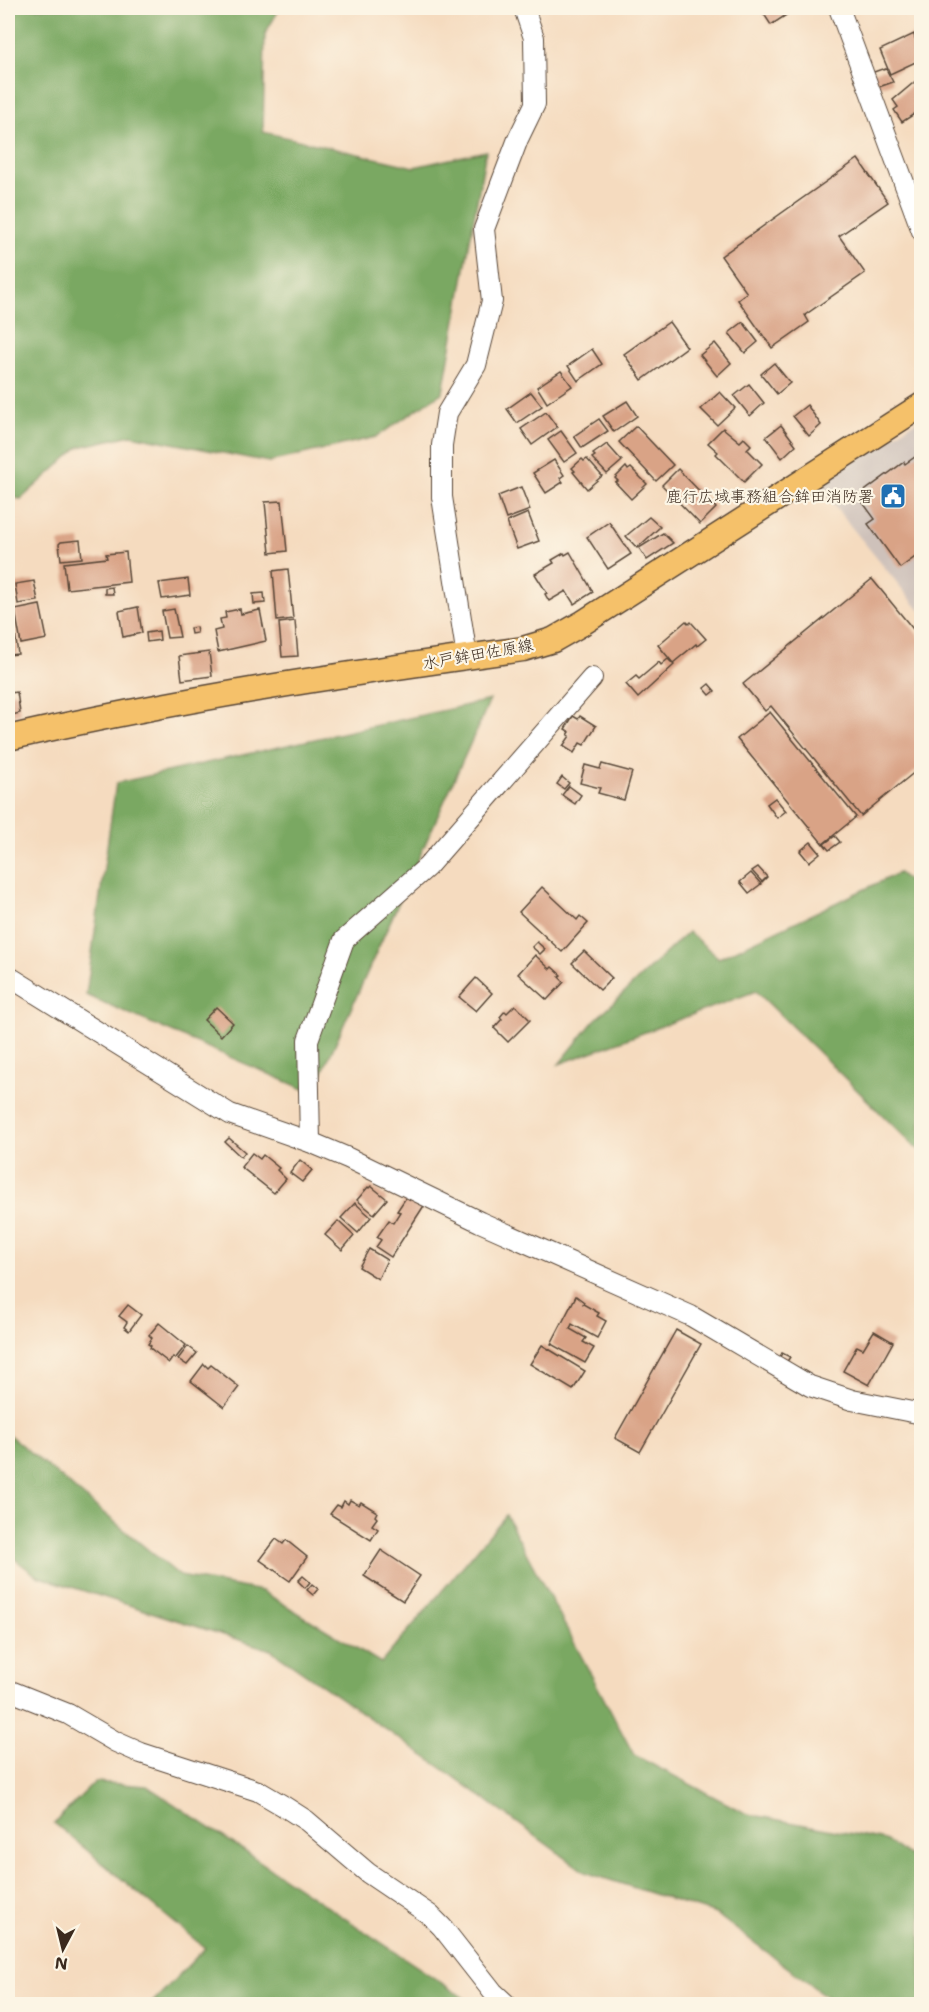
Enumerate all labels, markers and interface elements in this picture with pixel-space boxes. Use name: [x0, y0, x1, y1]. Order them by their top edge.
public building icon: 鹿行広域事務組合鉾田消防署: [878, 481, 908, 511]
place label: 鹿行広域事務組合鉾田消防署: [666, 486, 874, 507]
street label: 水戸鉾田佐原線: [421, 634, 535, 674]
north arrow: [33, 1919, 93, 1979]
text: N: [54, 1952, 69, 1975]

